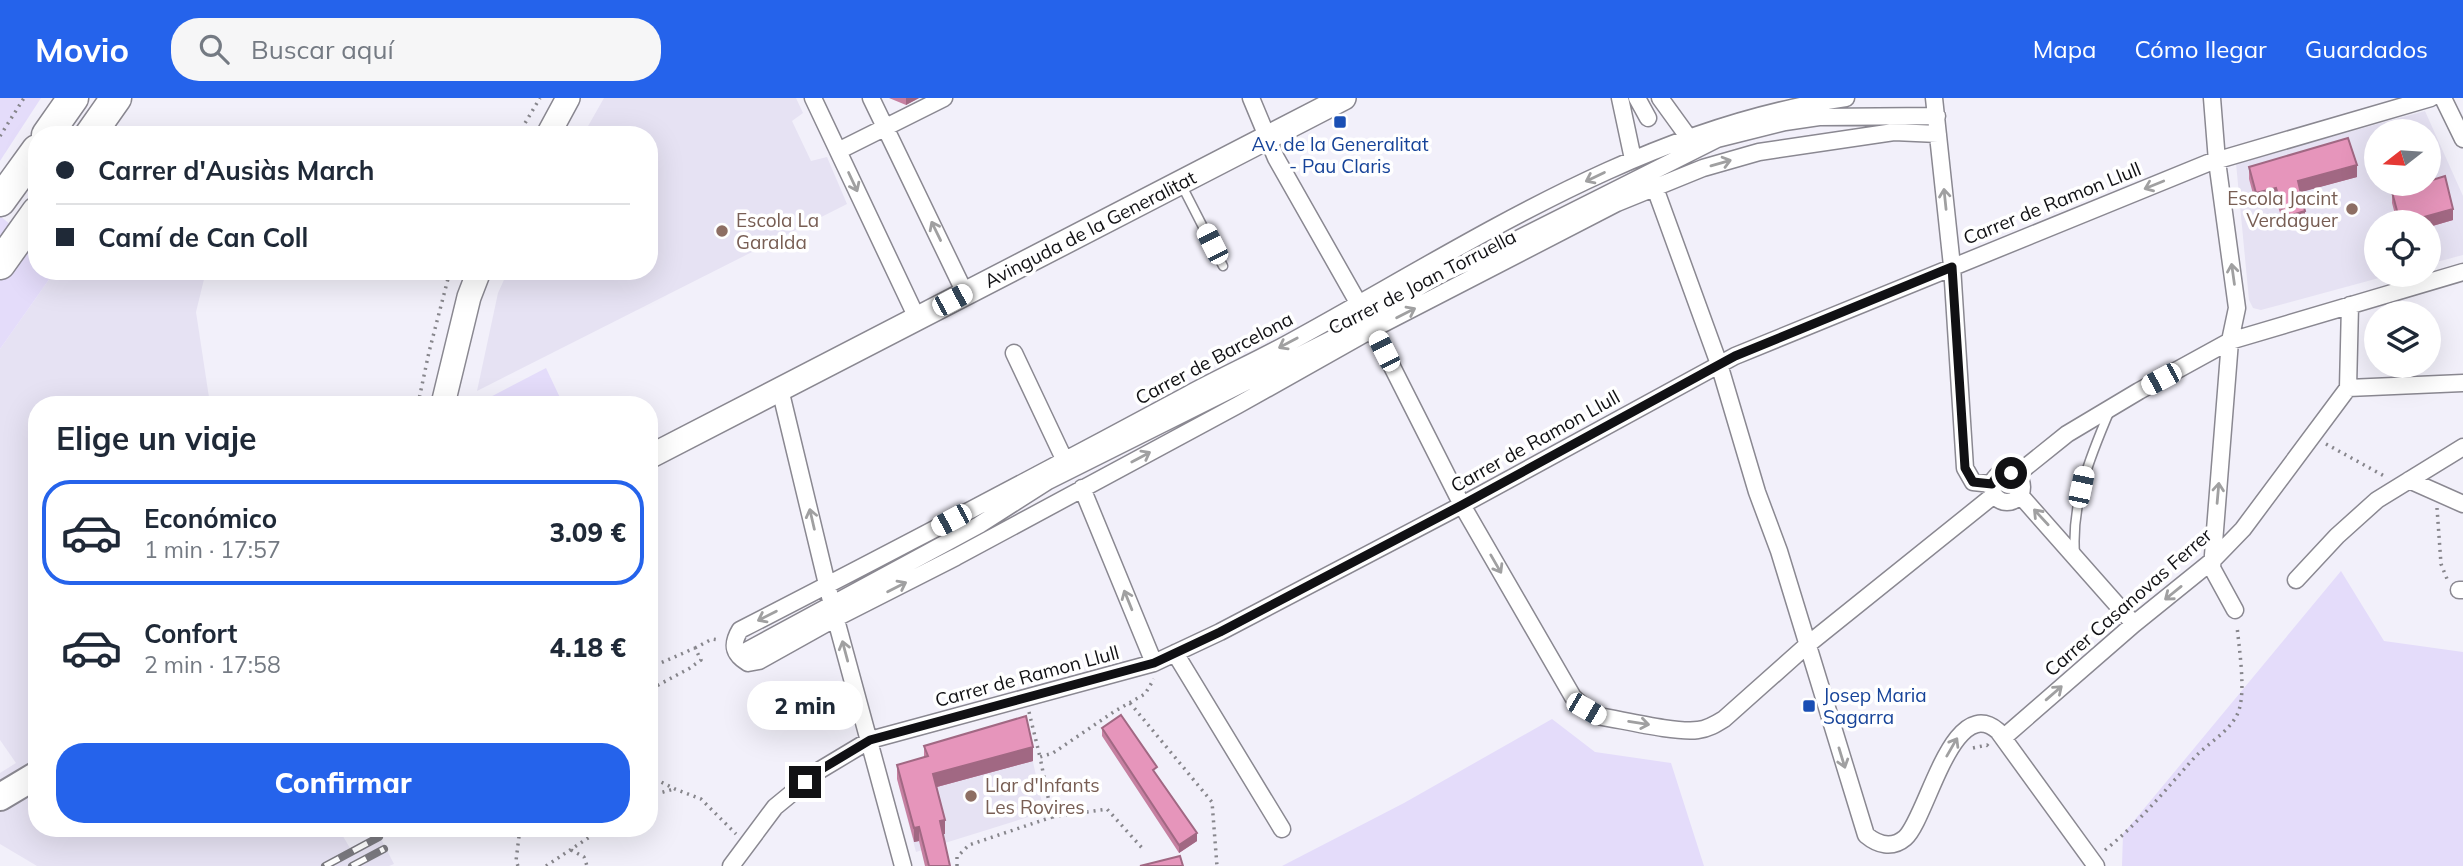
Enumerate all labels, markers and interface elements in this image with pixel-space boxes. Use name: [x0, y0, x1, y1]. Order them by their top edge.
search box: [171, 18, 661, 81]
text: Movio: [35, 29, 129, 70]
icon: search: [195, 30, 233, 68]
text: Buscar aquí: [251, 33, 394, 66]
text: Mapa: [2033, 34, 2096, 64]
text: Cómo llegar: [2134, 34, 2267, 64]
text: Guardados: [2305, 34, 2428, 64]
marker: Av. de la Generalitat - Pau Claris: [1332, 114, 1348, 130]
north arrow: [2364, 119, 2441, 196]
map controls: [2364, 119, 2441, 378]
place label: Av. de la Generalitat - Pau Claris: [1251, 132, 1429, 178]
text: Carrer d'Ausiàs March: [98, 154, 374, 187]
one-way arrow: [1710, 155, 1732, 168]
street label: Carrer de Ramon Llull: [1960, 156, 2144, 250]
street label: Avinguda de la Generalitat: [980, 165, 1200, 293]
one-way arrow: [1585, 170, 1606, 184]
one-way arrow: [847, 171, 860, 192]
one-way arrow: [2143, 180, 2165, 193]
place label: Escola Jacint Verdaguer: [2227, 186, 2338, 232]
one-way arrow: [1938, 188, 1951, 210]
marker: Escola Jacint Verdaguer: [2344, 201, 2360, 217]
place label: Escola La Garalda: [736, 208, 819, 254]
button: locate: [2364, 210, 2441, 287]
text: Camí de Can Coll: [98, 221, 308, 254]
one-way arrow: [928, 221, 942, 242]
car: [1194, 221, 1231, 267]
marker: Escola La Garalda: [714, 223, 730, 239]
street label: Carrer de Joan Torruella: [1324, 224, 1520, 340]
one-way arrow: [2226, 263, 2239, 286]
car: [929, 281, 976, 319]
button: layers: [2364, 301, 2441, 378]
street label: Carrer de Barcelona: [1131, 306, 1297, 410]
one-way arrow: [1395, 306, 1416, 319]
car: [1366, 328, 1403, 374]
one-way arrow: [1278, 336, 1298, 350]
car: [2138, 360, 2185, 398]
street label: Carrer de Ramon Llull: [1446, 385, 1624, 497]
text: Elige un viaje: [56, 418, 257, 458]
one-way arrow: [1130, 450, 1151, 463]
route start: [1995, 457, 2027, 489]
car: [2067, 464, 2096, 510]
one-way arrow: [2212, 483, 2225, 505]
icon: car: [60, 501, 123, 564]
car: [928, 501, 975, 539]
text: Económico: [144, 502, 277, 535]
one-way arrow: [804, 508, 818, 531]
one-way arrow: [2032, 509, 2049, 526]
text: 3.09 €: [550, 516, 626, 549]
street label: Carrer Casanovas Ferrer: [2039, 523, 2217, 681]
text: 1 min · 17:57: [144, 535, 281, 564]
one-way arrow: [1490, 553, 1503, 574]
one-way arrow: [886, 579, 907, 593]
one-way arrow: [2164, 585, 2183, 600]
one-way arrow: [1121, 590, 1134, 611]
one-way arrow: [757, 610, 777, 624]
icon: car: [60, 616, 123, 679]
text: Confort: [144, 617, 237, 650]
text: 4.18 €: [550, 631, 626, 664]
one-way arrow: [838, 640, 851, 662]
street label: Carrer de Ramon Llull: [932, 640, 1122, 712]
text: 2 min · 17:58: [144, 650, 281, 679]
callout: 2 min: [747, 680, 863, 730]
place label: Josep Maria Sagarra: [1823, 683, 1927, 729]
one-way arrow: [2045, 685, 2063, 701]
car: [1563, 689, 1610, 729]
text: 2 min: [774, 691, 836, 720]
marker: Josep Maria Sagarra: [1801, 698, 1817, 714]
one-way arrow: [1627, 717, 1650, 730]
one-way arrow: [1945, 737, 1959, 757]
button: Confirmar: [56, 743, 630, 823]
one-way arrow: [1836, 746, 1849, 768]
route end: [789, 766, 821, 798]
place label: Llar d'Infants Les Rovires: [985, 773, 1100, 819]
marker: Llar d'Infants Les Rovires: [963, 788, 979, 804]

